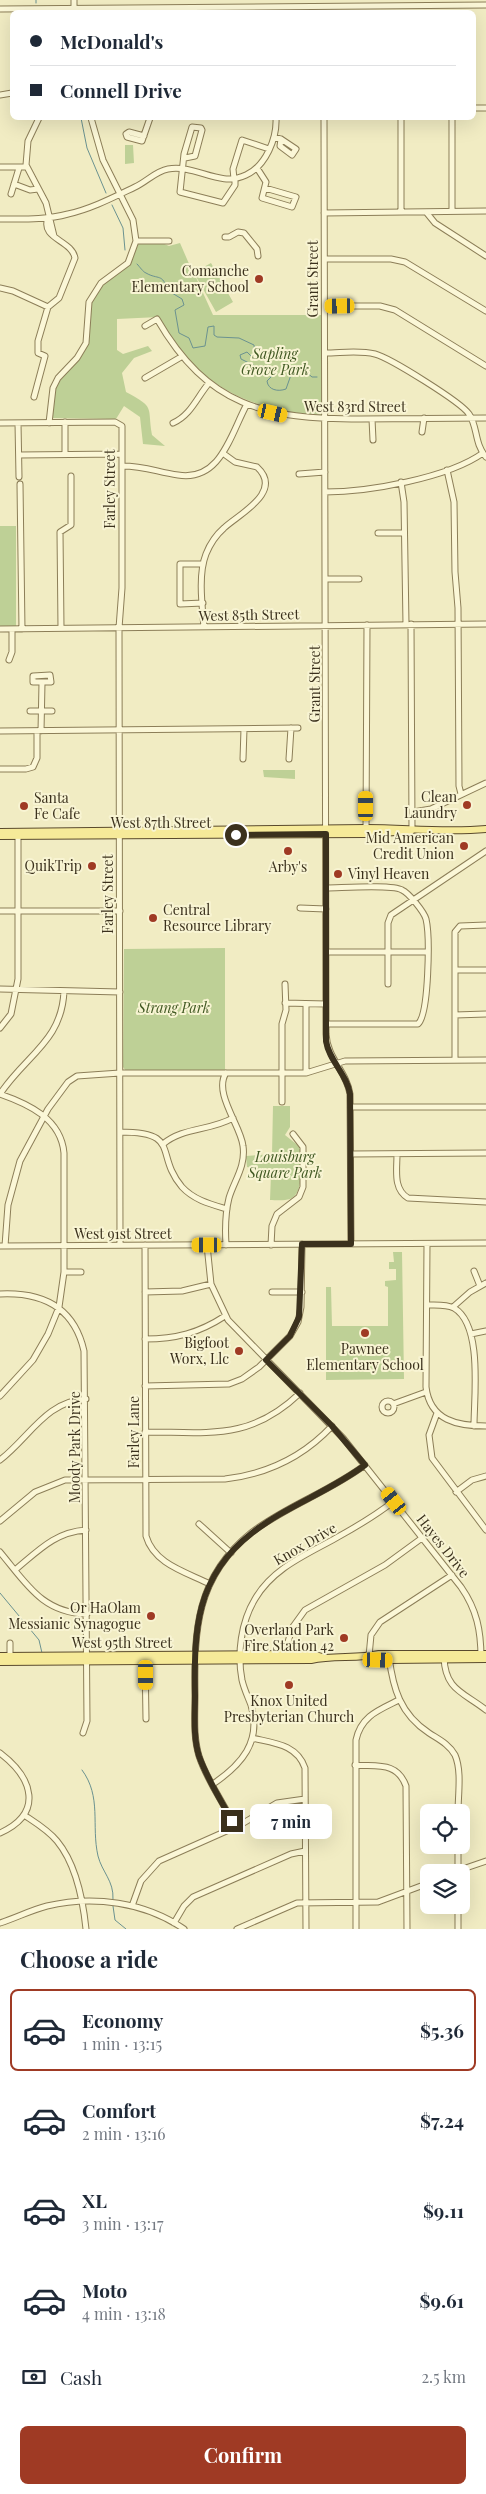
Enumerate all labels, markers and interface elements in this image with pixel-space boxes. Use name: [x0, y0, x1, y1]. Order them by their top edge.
text: McDonald's: [60, 28, 163, 54]
text: Connell Drive: [60, 77, 182, 103]
street label: Grant Street: [303, 239, 322, 318]
place label: Comanche Elementary School: [132, 261, 249, 296]
marker: Comanche Elementary School: [253, 273, 265, 285]
car: [324, 298, 355, 314]
park label: Sapling Grove Park: [241, 344, 309, 379]
street label: West 83rd Street: [303, 397, 407, 416]
car: [256, 402, 289, 424]
street label: Farley Street: [100, 448, 119, 529]
street label: West 85th Street: [198, 604, 300, 625]
street label: Grant Street: [305, 644, 324, 723]
place label: Clean Laundry: [404, 787, 458, 822]
place label: Santa Fe Cafe: [34, 788, 80, 823]
car: [358, 791, 373, 821]
marker: Clean Laundry: [461, 799, 473, 811]
marker: Santa Fe Cafe: [18, 800, 30, 812]
street label: West 87th Street: [110, 813, 212, 832]
route start: [225, 824, 247, 846]
place label: Mid American Credit Union: [366, 828, 455, 863]
marker: Mid American Credit Union: [458, 840, 470, 852]
marker: Arby's: [282, 845, 294, 857]
street label: Farley Street: [98, 853, 117, 934]
place label: QuikTrip: [25, 856, 82, 875]
place label: Arby's: [268, 857, 307, 876]
marker: QuikTrip: [86, 860, 98, 872]
place label: Vinyl Heaven: [347, 864, 430, 883]
marker: Vinyl Heaven: [332, 868, 344, 880]
place label: Central Resource Library: [163, 900, 271, 935]
marker: Central Resource Library: [147, 912, 159, 924]
park label: Strang Park: [137, 998, 210, 1017]
park label: Louisburg Square Park: [247, 1147, 322, 1182]
street label: West 91st Street: [73, 1224, 173, 1243]
car: [192, 1238, 222, 1253]
marker: Pawnee Elementary School: [359, 1327, 371, 1339]
place label: Bigfoot Worx, Llc: [169, 1333, 230, 1368]
place label: Pawnee Elementary School: [306, 1339, 424, 1374]
marker: Bigfoot Worx, Llc: [233, 1345, 245, 1357]
street label: Moody Park Drive: [65, 1391, 84, 1503]
street label: Farley Lane: [124, 1396, 143, 1468]
car: [378, 1485, 409, 1517]
street label: Hayes Drive: [413, 1510, 474, 1581]
street label: Knox Drive: [270, 1518, 340, 1569]
place label: Or HaOlam Messianic Synagogue: [8, 1598, 142, 1633]
marker: Or HaOlam Messianic Synagogue: [145, 1610, 157, 1622]
place label: Overland Park Fire Station 42: [244, 1620, 334, 1655]
marker: Overland Park Fire Station 42: [338, 1632, 350, 1644]
street label: West 95th Street: [71, 1633, 173, 1652]
car: [362, 1652, 393, 1668]
car: [138, 1660, 153, 1690]
marker: Knox United Presbyterian Church: [283, 1679, 295, 1691]
place label: Knox United Presbyterian Church: [224, 1691, 355, 1726]
callout: 7 min: [250, 1804, 332, 1838]
map controls: [420, 1804, 470, 1914]
button: locate: [420, 1804, 470, 1854]
route end: [221, 1810, 243, 1832]
text: 7 min: [271, 1811, 311, 1832]
button: layers: [420, 1864, 470, 1914]
text: Choose a ride: [20, 1944, 158, 1974]
text: Economy: [82, 2007, 163, 2033]
icon: car: [22, 2008, 67, 2053]
text: $5.36: [420, 2017, 464, 2043]
text: 1 min · 13:15: [82, 2033, 162, 2054]
text: Comfort: [82, 2097, 156, 2123]
icon: car: [22, 2098, 67, 2143]
text: $7.24: [420, 2107, 464, 2133]
text: 2 min · 13:16: [82, 2123, 166, 2144]
text: XL: [82, 2187, 107, 2213]
icon: car: [22, 2188, 67, 2233]
text: $9.11: [423, 2197, 464, 2223]
text: 3 min · 13:17: [82, 2213, 163, 2234]
text: Moto: [82, 2277, 127, 2303]
icon: car: [22, 2278, 67, 2323]
text: $9.61: [420, 2287, 464, 2313]
text: 4 min · 13:18: [82, 2303, 166, 2324]
icon: cash: [20, 2363, 48, 2391]
text: Cash: [60, 2364, 102, 2390]
text: 2.5 km: [421, 2366, 466, 2387]
button: Confirm: [20, 2426, 466, 2484]

